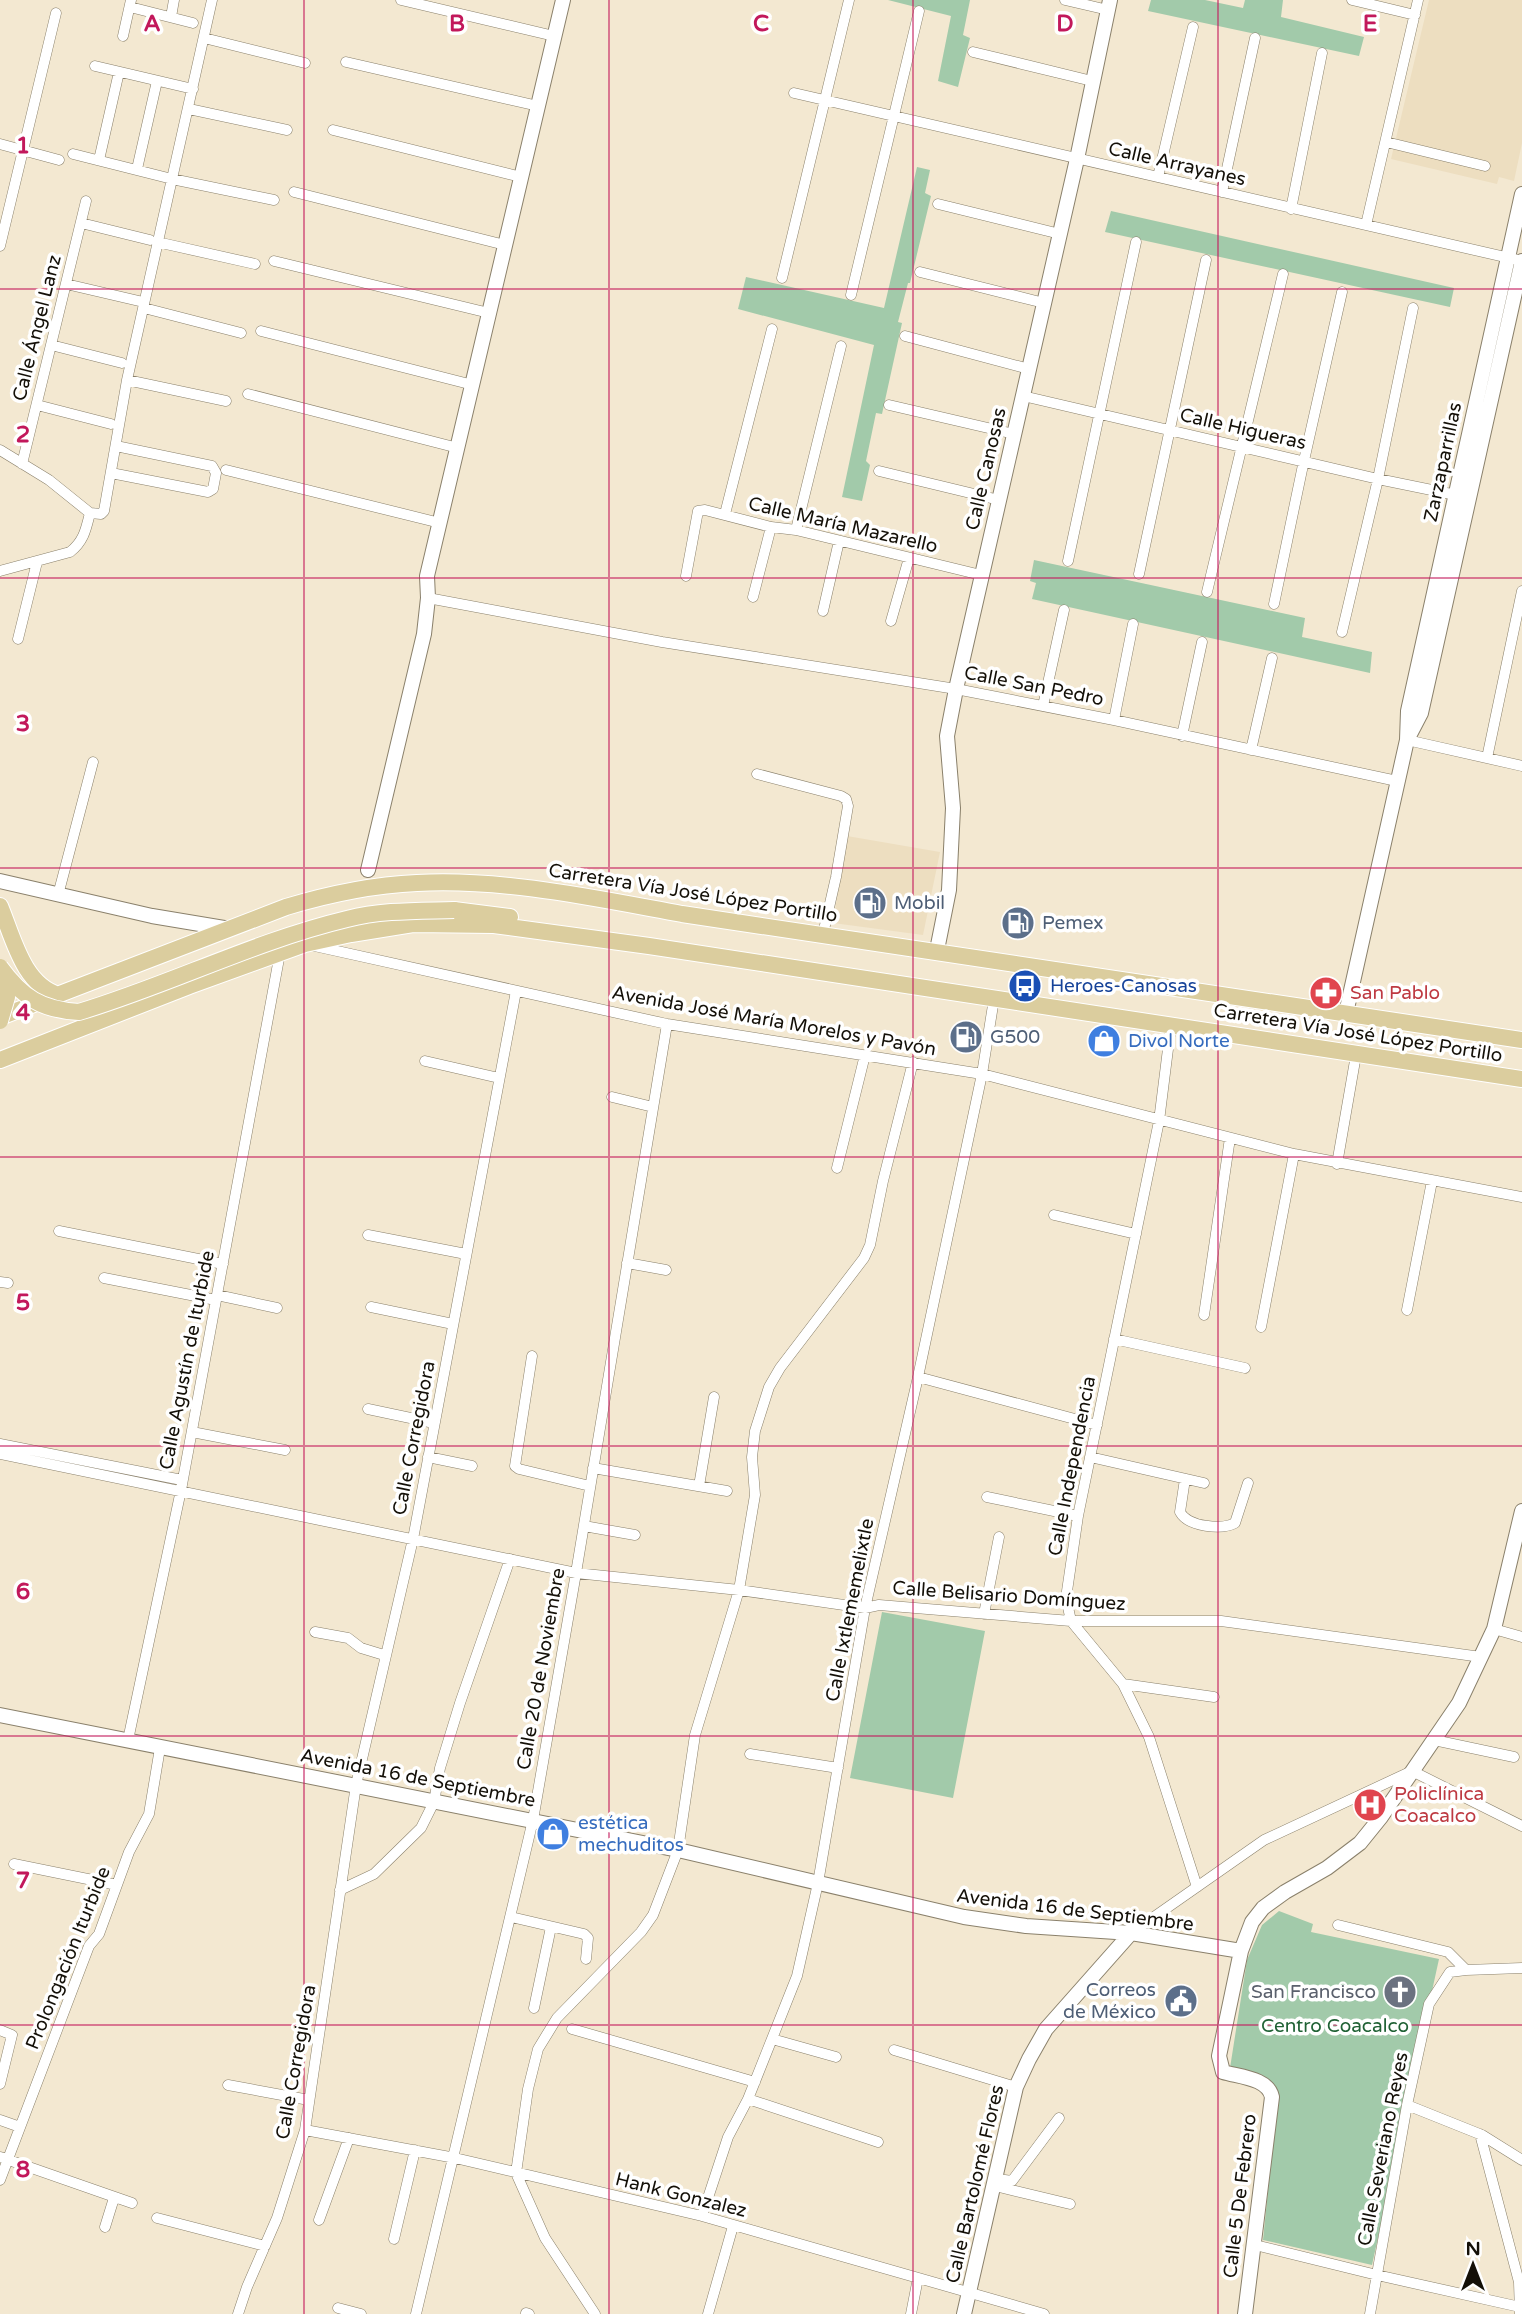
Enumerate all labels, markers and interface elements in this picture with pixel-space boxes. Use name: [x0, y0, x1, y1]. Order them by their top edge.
text: A: [143, 10, 161, 38]
text: B: [449, 10, 465, 38]
text: C: [753, 10, 769, 38]
text: D: [1056, 10, 1074, 38]
text: E: [1363, 10, 1377, 38]
text: 1: [16, 132, 30, 160]
street label: Calle Arrayanes: [1106, 137, 1248, 191]
street label: Calle Ángel Lanz: [7, 252, 66, 403]
street label: Zarzaparrillas: [1420, 400, 1466, 524]
street label: Calle Higueras: [1178, 404, 1308, 454]
street label: Calle Canosas: [961, 406, 1011, 532]
text: 2: [16, 421, 30, 449]
street label: Calle María Mazarello: [746, 493, 940, 557]
street label: Calle San Pedro: [962, 662, 1106, 710]
text: 3: [16, 710, 30, 738]
street label: Carretera Vía José López Portillo: [547, 859, 839, 927]
fuel station icon: Mobil: [851, 884, 889, 922]
place label: Mobil: [894, 892, 945, 914]
fuel station icon: Pemex: [999, 904, 1037, 942]
place label: Pemex: [1042, 912, 1104, 934]
bus stop icon: Heroes-Canosas: [1006, 967, 1044, 1005]
pharmacy icon: San Pablo: [1307, 974, 1345, 1012]
place label: Heroes-Canosas: [1050, 975, 1197, 997]
street label: Avenida José María Morelos y Pavón: [610, 982, 938, 1060]
place label: San Pablo: [1350, 982, 1440, 1004]
text: 4: [16, 999, 31, 1027]
street label: Carretera Vía José López Portillo: [1212, 999, 1504, 1067]
fuel station icon: G500: [947, 1018, 985, 1056]
shop icon: Divol Norte: [1085, 1022, 1123, 1060]
place label: G500: [990, 1026, 1040, 1048]
place label: Divol Norte: [1128, 1030, 1230, 1052]
street label: Calle Agustín de Iturbide: [155, 1249, 219, 1471]
text: 5: [16, 1289, 30, 1317]
street label: Calle Corregidora: [388, 1359, 440, 1517]
street label: Calle Independencia: [1044, 1374, 1100, 1558]
street label: Calle Ixtlememelixtle: [821, 1516, 879, 1704]
street label: Calle 20 de Noviembre: [512, 1566, 570, 1772]
street label: Calle Belisario Domínguez: [892, 1577, 1126, 1615]
text: 6: [16, 1578, 30, 1606]
street label: Avenida 16 de Septiembre: [299, 1744, 537, 1812]
place label: Policlínica Coacalco: [1394, 1783, 1484, 1827]
hospital icon: Policlínica Coacalco: [1351, 1786, 1389, 1824]
place label: estética mechuditos: [578, 1812, 684, 1856]
shop icon: estética mechuditos: [534, 1815, 572, 1853]
street label: Prolongación Iturbide: [21, 1863, 115, 2053]
text: 7: [16, 1867, 30, 1895]
street label: Avenida 16 de Septiembre: [955, 1885, 1195, 1935]
church icon: San Francisco: [1381, 1973, 1419, 2011]
place label: Correos de México: [1063, 1979, 1156, 2023]
place label: San Francisco: [1251, 1981, 1376, 2003]
public building icon: Correos de México: [1162, 1982, 1200, 2020]
street label: Calle Corregidora: [272, 1983, 320, 2141]
park label: Centro Coacalco: [1261, 2015, 1409, 2037]
street label: Calle Severiano Reyes: [1353, 2050, 1413, 2248]
street label: Calle Bartolomé Flores: [941, 2083, 1009, 2285]
street label: Calle 5 De Febrero: [1219, 2113, 1261, 2279]
text: 8: [16, 2156, 30, 2184]
street label: Hank Gonzalez: [613, 2168, 749, 2222]
north arrow: [1438, 2230, 1508, 2300]
text: N: [1465, 2238, 1481, 2260]

